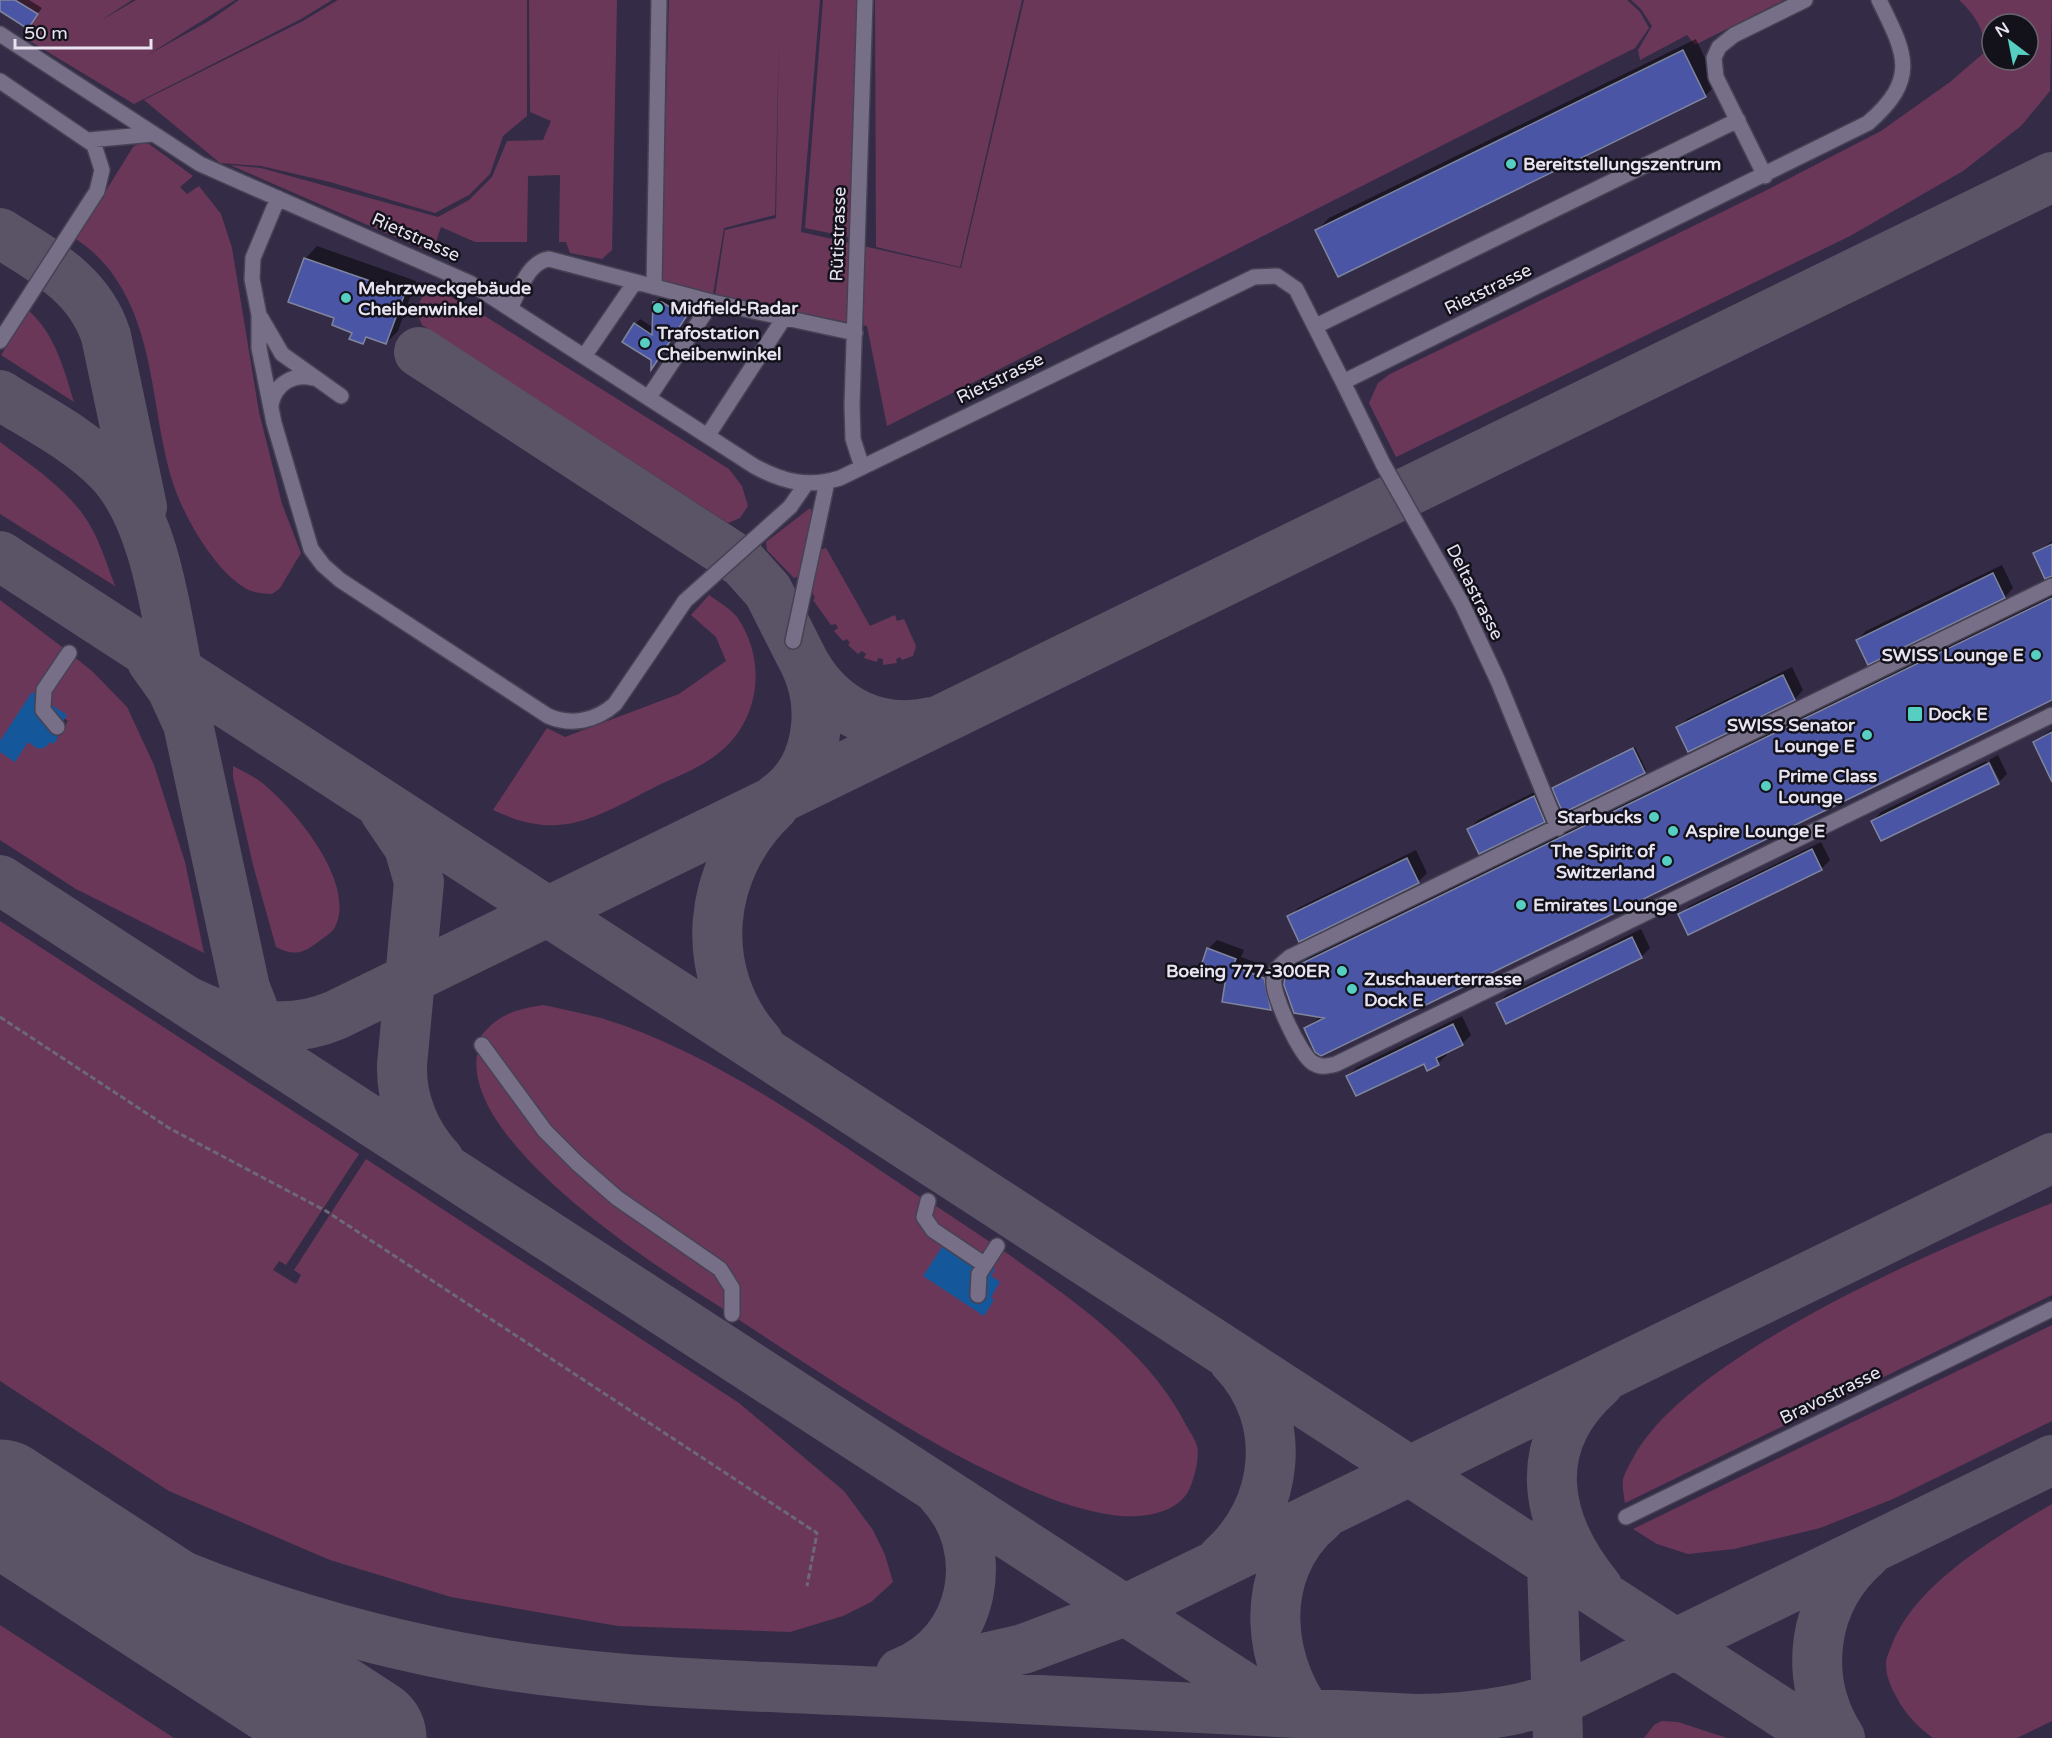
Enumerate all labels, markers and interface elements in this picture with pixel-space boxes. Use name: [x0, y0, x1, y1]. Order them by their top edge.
scale bar: [15, 12, 152, 50]
north arrow: [1980, 12, 2040, 72]
text: N: [1992, 18, 2013, 42]
text: 50 m: [24, 22, 68, 44]
place label: Bereitstellungszentrum: [1523, 153, 1721, 175]
marker: Bereitstellungszentrum: [1504, 157, 1518, 171]
street label: Rütistrasse: [825, 186, 851, 282]
street label: Rietstrasse: [368, 208, 464, 266]
street label: Rietstrasse: [1441, 258, 1535, 320]
place label: Mehrzweckgebäude Cheibenwinkel: [358, 277, 531, 320]
marker: Mehrzweckgebäude Cheibenwinkel: [339, 291, 353, 305]
place label: Midfield-Radar: [670, 297, 799, 319]
marker: Midfield-Radar: [651, 301, 665, 315]
place label: Trafostation Cheibenwinkel: [656, 322, 782, 365]
marker: Trafostation Cheibenwinkel: [638, 336, 652, 350]
street label: Rietstrasse: [953, 347, 1047, 409]
street label: Deltastrasse: [1441, 540, 1509, 644]
place label: SWISS Lounge E: [1882, 644, 2024, 666]
marker: SWISS Lounge E: [2029, 648, 2043, 662]
place label: Dock E: [1928, 703, 1988, 725]
marker: Dock E: [1906, 705, 1924, 723]
place label: SWISS Senator Lounge E: [1727, 714, 1856, 757]
marker: SWISS Senator Lounge E: [1860, 728, 1874, 742]
place label: Prime Class Lounge: [1778, 765, 1877, 808]
marker: Prime Class Lounge: [1759, 779, 1773, 793]
place label: Starbucks: [1557, 806, 1642, 828]
marker: Starbucks: [1647, 810, 1661, 824]
place label: Aspire Lounge E: [1685, 820, 1825, 842]
marker: Aspire Lounge E: [1666, 824, 1680, 838]
place label: The Spirit of Switzerland: [1550, 840, 1656, 883]
marker: The Spirit of Switzerland: [1660, 854, 1674, 868]
place label: Emirates Lounge: [1533, 894, 1677, 916]
marker: Emirates Lounge: [1514, 898, 1528, 912]
place label: Boeing 777-300ER: [1166, 960, 1330, 982]
marker: Boeing 777-300ER: [1335, 964, 1349, 978]
place label: Zuschauerterrasse Dock E: [1364, 968, 1522, 1011]
marker: Zuschauerterrasse Dock E: [1345, 982, 1359, 996]
street label: Bravostrasse: [1776, 1361, 1884, 1429]

